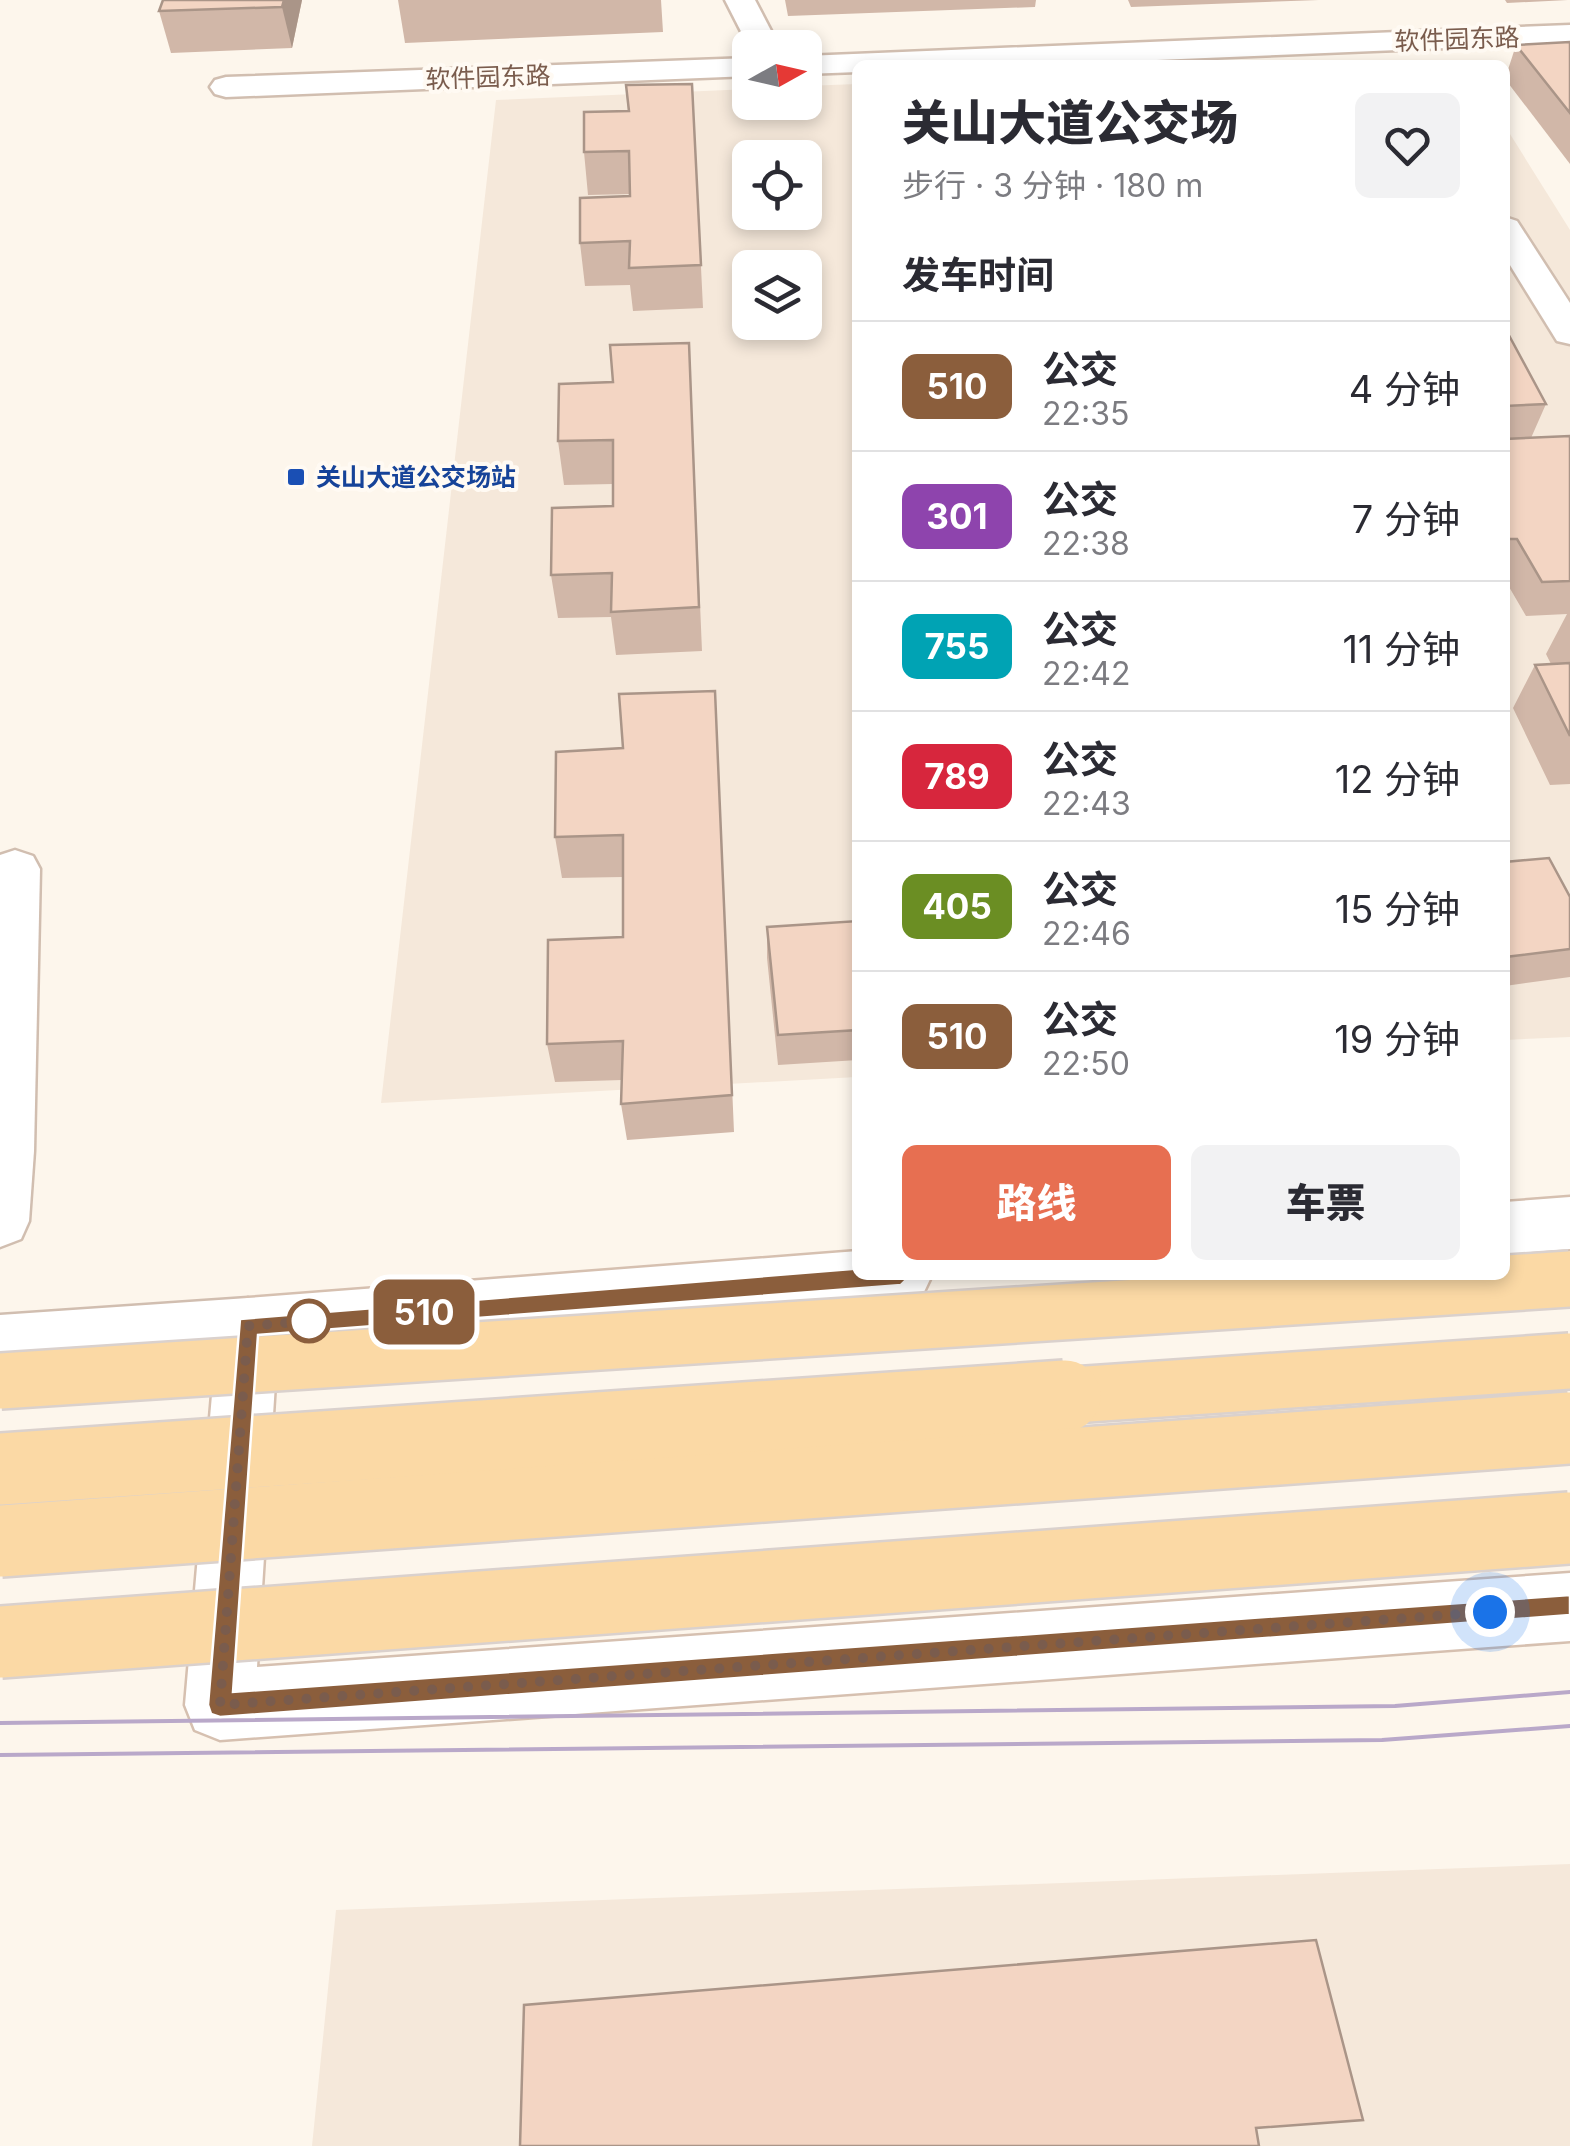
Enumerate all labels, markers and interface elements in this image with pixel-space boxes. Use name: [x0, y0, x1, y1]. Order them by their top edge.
street label: 软件园东路: [1394, 22, 1520, 56]
north arrow: [732, 30, 822, 120]
map controls: [732, 30, 822, 340]
street label: 软件园东路: [425, 60, 551, 94]
text: 关山大道公交场: [902, 93, 1238, 152]
button: heart: [1355, 93, 1460, 198]
button: locate: [732, 140, 822, 230]
text: 步行 · 3 分钟 · 180 m: [902, 166, 1203, 205]
button: layers: [732, 250, 822, 340]
text: 发车时间: [902, 252, 1054, 298]
text: 公交: [1042, 346, 1118, 392]
text: 510: [926, 365, 988, 407]
text: 4 分钟: [1349, 366, 1460, 412]
text: 22:35: [1042, 394, 1129, 433]
place label: 关山大道公交场站: [316, 462, 516, 492]
marker: 关山大道公交场站: [285, 466, 307, 488]
text: 公交: [1042, 476, 1118, 522]
text: 301: [926, 495, 988, 537]
text: 7 分钟: [1352, 496, 1460, 542]
text: 22:38: [1042, 524, 1130, 563]
text: 公交: [1042, 606, 1118, 652]
text: 755: [925, 625, 989, 667]
text: 11 分钟: [1342, 626, 1460, 672]
text: 22:42: [1042, 654, 1130, 693]
text: 公交: [1042, 736, 1118, 782]
text: 789: [924, 755, 990, 797]
text: 12 分钟: [1335, 756, 1460, 802]
text: 22:43: [1042, 784, 1131, 823]
text: 公交: [1042, 866, 1118, 912]
text: 405: [922, 885, 992, 927]
text: 15 分钟: [1335, 886, 1460, 932]
text: 22:46: [1042, 914, 1131, 953]
text: 公交: [1042, 996, 1118, 1042]
text: 510: [926, 1015, 988, 1057]
text: 19 分钟: [1334, 1016, 1460, 1062]
text: 22:50: [1042, 1044, 1130, 1083]
button: 路线: [902, 1145, 1171, 1260]
button: 车票: [1191, 1145, 1460, 1260]
line badge: 510: [366, 1280, 482, 1344]
text: 510: [393, 1291, 455, 1333]
unlabelled marker: [288, 1300, 330, 1342]
your location: [1465, 1587, 1515, 1637]

